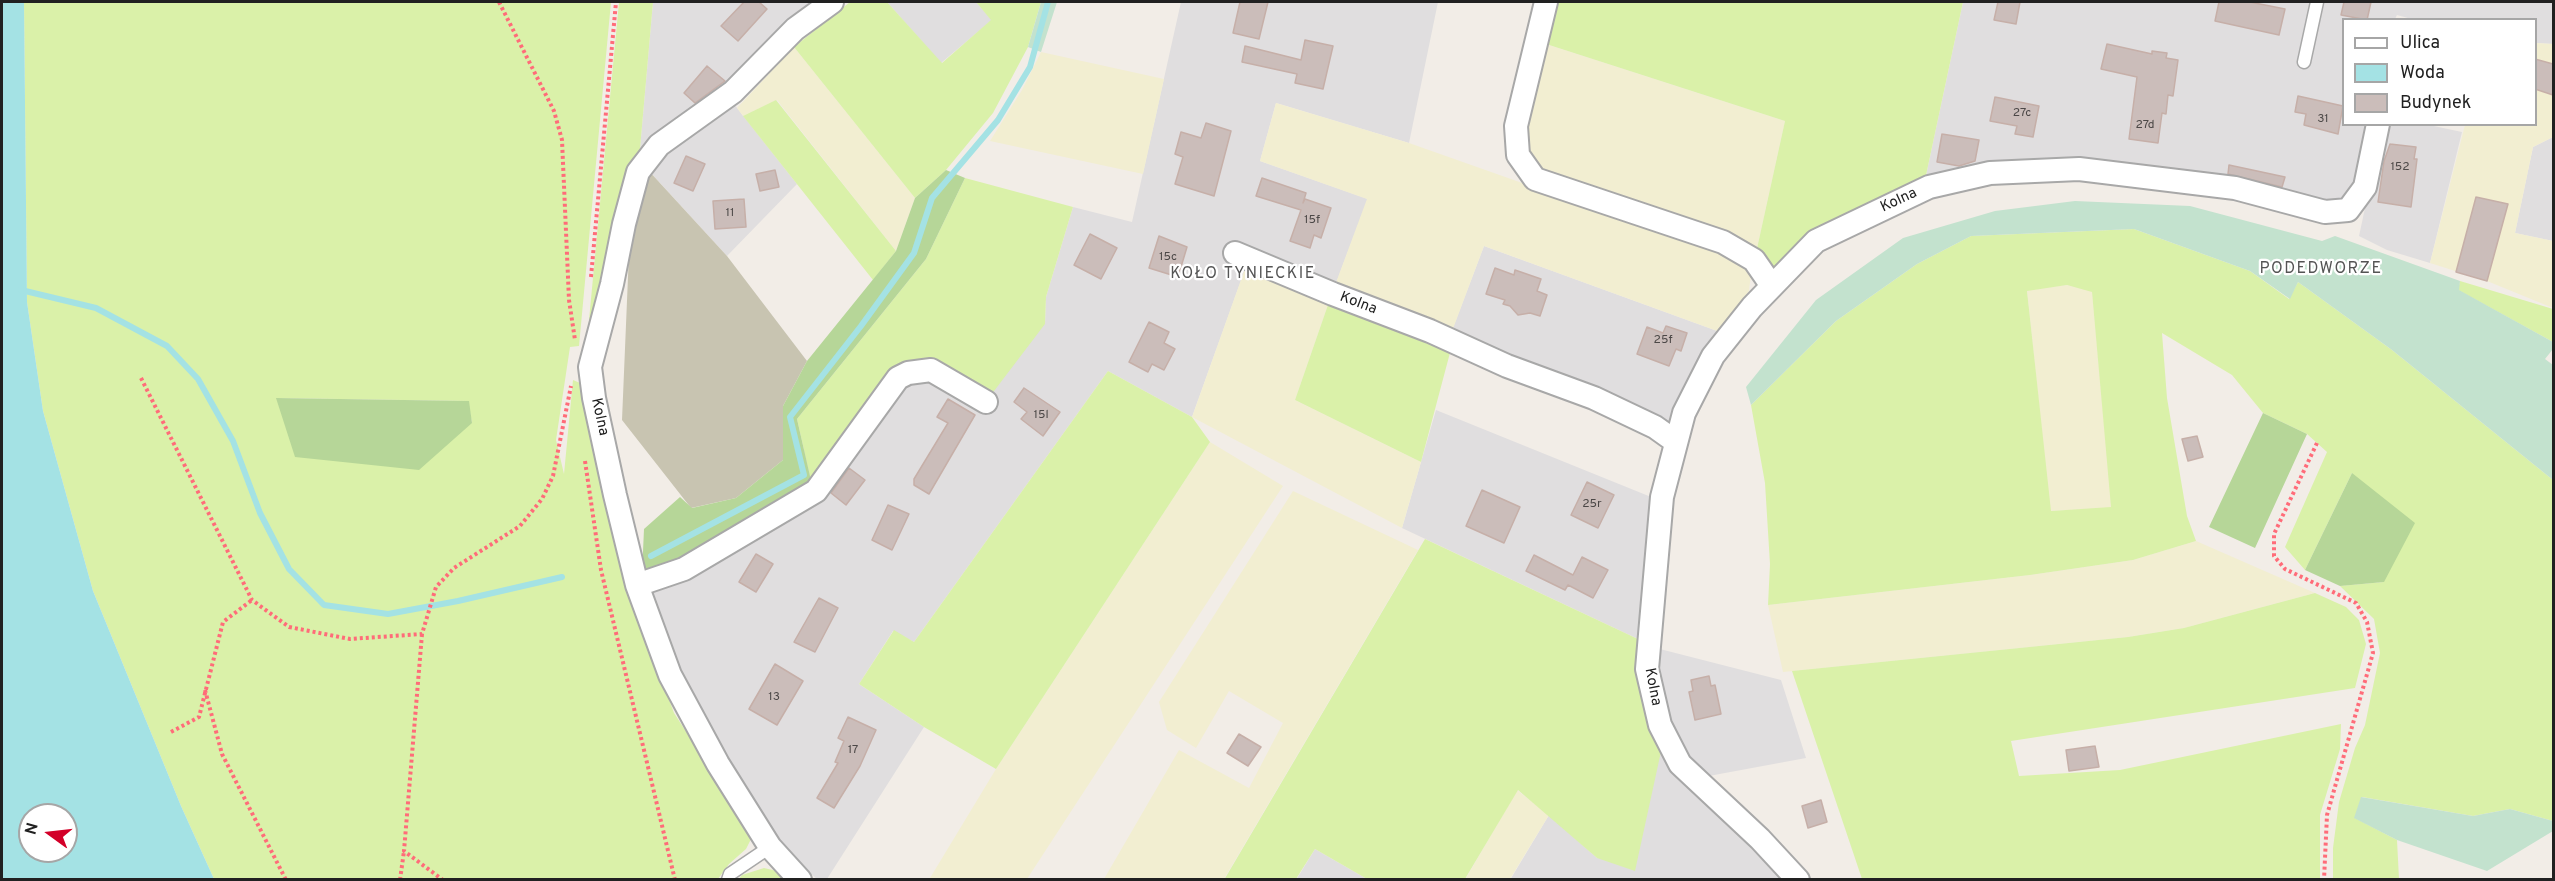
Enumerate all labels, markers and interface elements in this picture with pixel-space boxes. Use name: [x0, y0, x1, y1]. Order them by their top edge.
legend: [2342, 18, 2537, 126]
text: Ulica: [2400, 32, 2440, 55]
text: Woda: [2400, 62, 2445, 85]
text: Budynek: [2400, 92, 2471, 115]
house number: 27c: [2013, 107, 2031, 121]
house number: 31: [2317, 113, 2329, 127]
house number: 27d: [2135, 119, 2155, 133]
house number: 152: [2390, 161, 2410, 175]
street label: Kolna: [1878, 185, 1920, 217]
house number: 11: [726, 207, 734, 221]
house number: 15f: [1304, 214, 1320, 228]
house number: 15c: [1159, 251, 1177, 265]
district label: PODEDWORZE: [2260, 260, 2382, 280]
district label: KOŁO TYNIECKIE: [1170, 265, 1316, 285]
street label: Kolna: [1337, 289, 1379, 319]
house number: 25f: [1654, 334, 1672, 348]
street label: Kolna: [586, 396, 612, 438]
house number: 15l: [1033, 409, 1049, 423]
house number: 25r: [1582, 498, 1602, 512]
street label: Kolna: [1640, 667, 1664, 707]
house number: 13: [768, 691, 780, 705]
house number: 17: [848, 744, 858, 758]
north arrow: [18, 803, 78, 863]
text: N: [21, 821, 44, 837]

